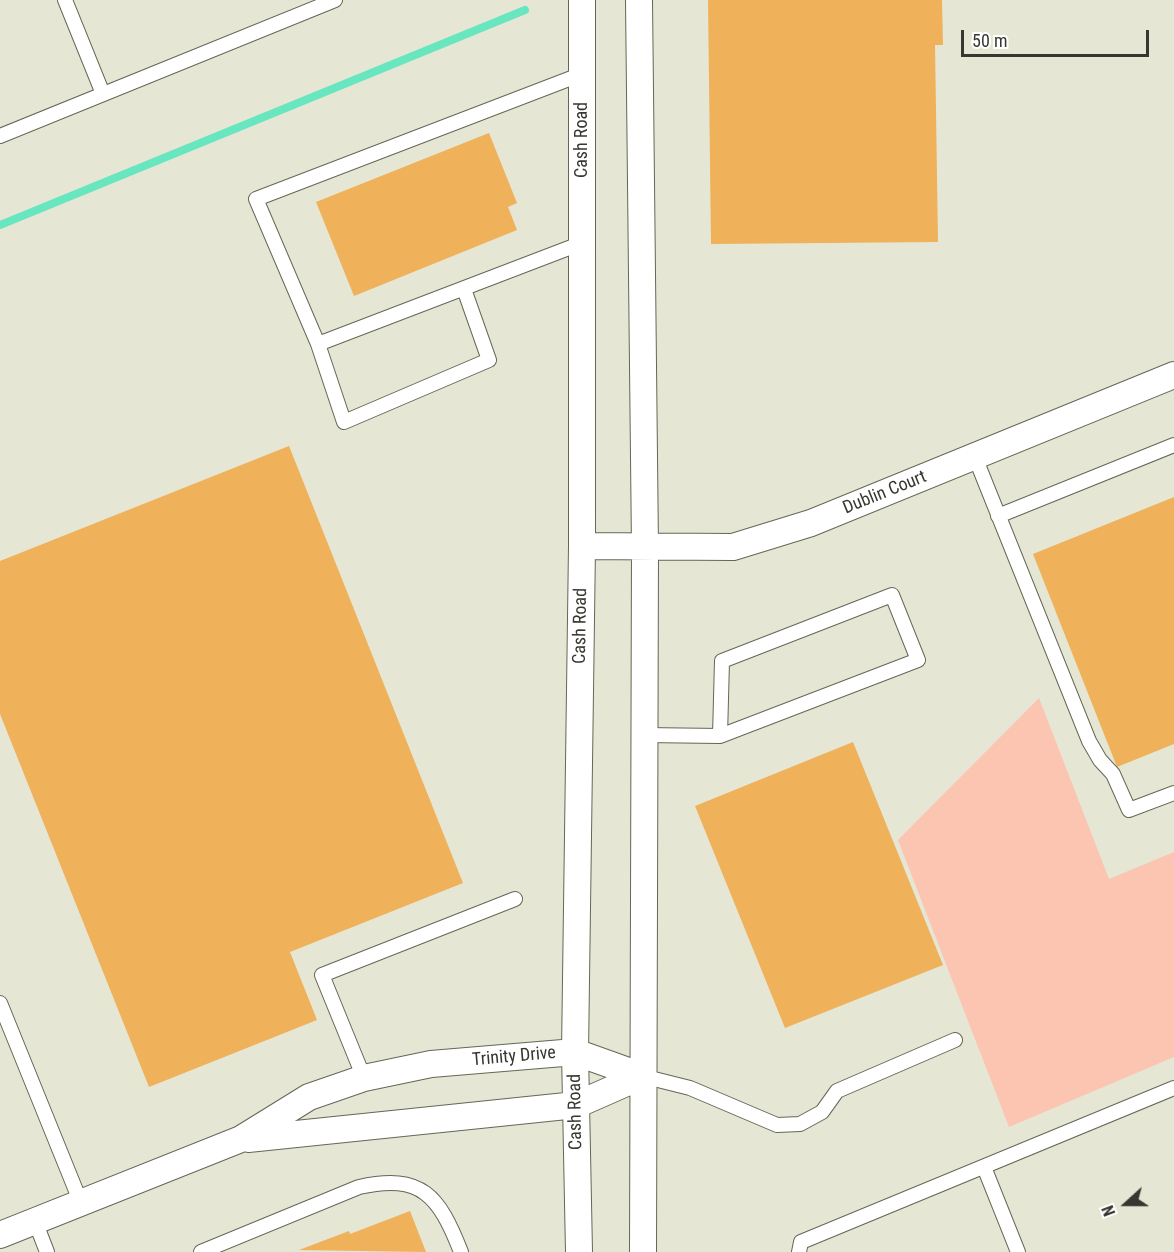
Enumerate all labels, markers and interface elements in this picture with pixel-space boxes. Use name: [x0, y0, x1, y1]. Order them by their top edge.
scale bar: [964, 18, 1152, 56]
text: 50 m: [972, 30, 1007, 51]
street label: Cash Road: [571, 102, 593, 178]
street label: Dublin Court: [840, 466, 930, 520]
street label: Cash Road: [570, 588, 592, 664]
street label: Trinity Drive: [471, 1043, 557, 1071]
street label: Cash Road: [565, 1074, 587, 1150]
north arrow: [1096, 1174, 1156, 1234]
text: N: [1098, 1203, 1119, 1219]

